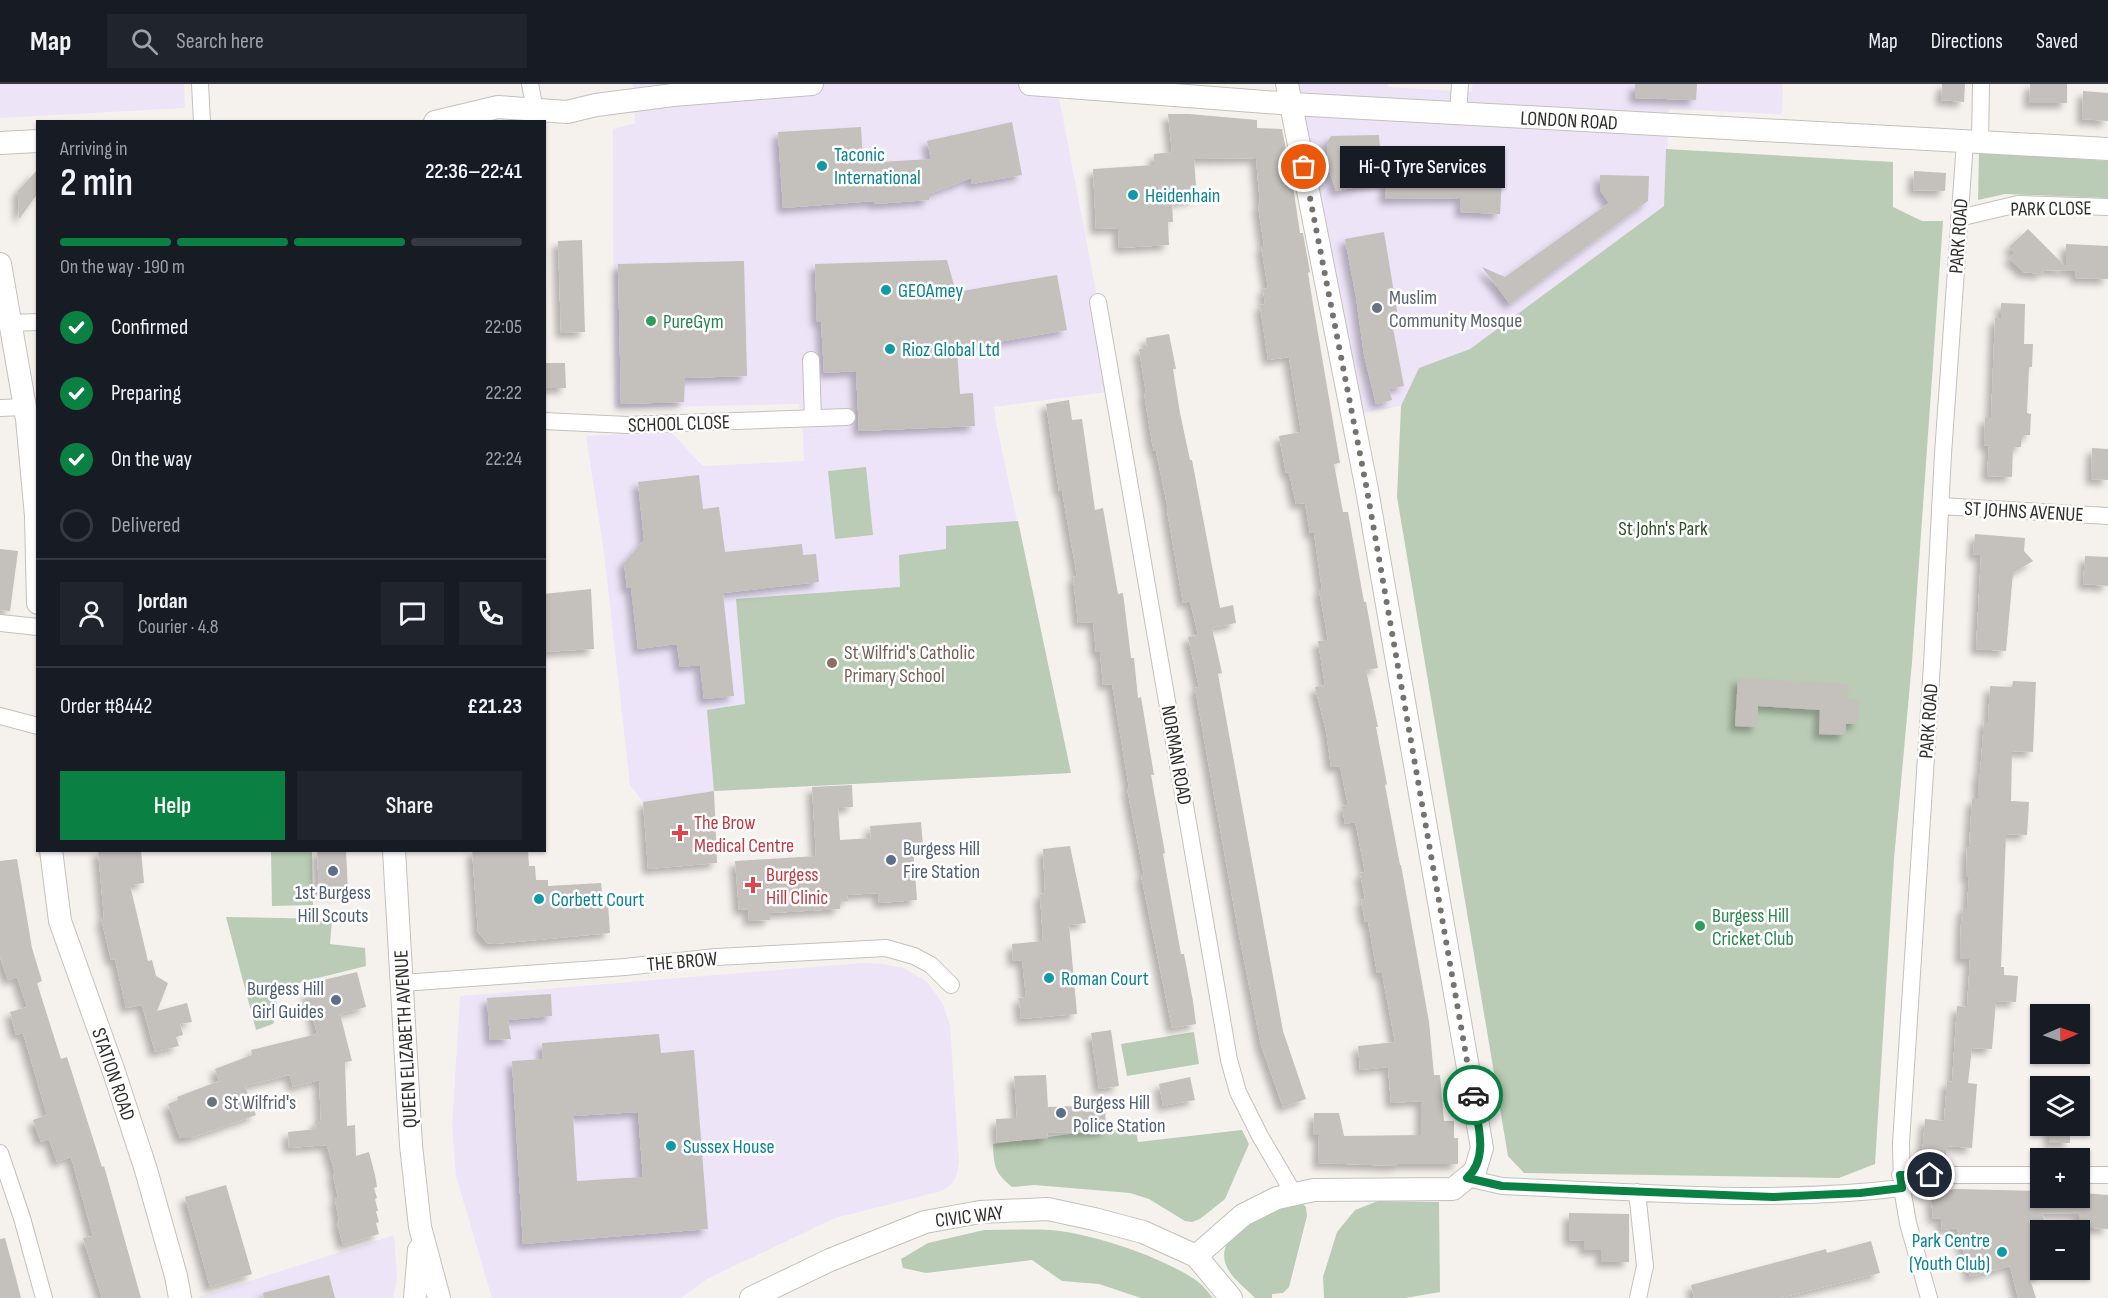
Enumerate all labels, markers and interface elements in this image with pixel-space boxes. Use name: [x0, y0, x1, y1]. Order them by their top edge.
search box: [107, 14, 527, 68]
text: Map: [30, 25, 71, 58]
icon: search: [128, 25, 161, 58]
text: Search here: [176, 28, 264, 55]
text: Map: [1868, 29, 1898, 54]
text: Directions: [1931, 29, 2003, 54]
text: Saved: [2036, 29, 2078, 54]
street label: LONDON ROAD: [1520, 106, 1618, 136]
text: Arriving in: [60, 137, 128, 161]
pin: [1278, 141, 1329, 192]
place label: Taconic International: [834, 143, 921, 190]
callout: Hi-Q Tyre Services: [1340, 146, 1505, 188]
icon: bag: [1287, 150, 1320, 183]
text: Hi-Q Tyre Services: [1359, 155, 1486, 179]
text: 22:36–22:41: [425, 158, 522, 185]
marker: Taconic International: [815, 159, 829, 173]
text: 2 min: [60, 160, 133, 207]
place label: Heidenhain: [1145, 184, 1220, 208]
marker: Heidenhain: [1126, 188, 1140, 202]
street label: PARK CLOSE: [2010, 196, 2092, 222]
street label: PARK ROAD: [1944, 198, 1974, 274]
text: On the way · 190 m: [60, 255, 185, 279]
place label: GEOAmey: [898, 279, 963, 303]
marker: GEOAmey: [879, 283, 893, 297]
place label: Muslim Community Mosque: [1389, 286, 1522, 333]
marker: Muslim Community Mosque: [1370, 301, 1384, 315]
place label: PureGym: [663, 310, 724, 334]
icon: check: [60, 311, 93, 344]
text: Confirmed: [111, 314, 188, 341]
marker: PureGym: [644, 314, 658, 328]
text: 22:05: [485, 315, 522, 339]
place label: Rioz Global Ltd: [902, 338, 1000, 362]
marker: Rioz Global Ltd: [883, 342, 897, 356]
icon: check: [60, 377, 93, 410]
text: Preparing: [111, 380, 181, 407]
text: 22:22: [485, 381, 522, 405]
street label: SCHOOL CLOSE: [628, 410, 730, 438]
icon: check: [60, 443, 93, 476]
text: On the way: [111, 446, 192, 473]
text: 22:24: [485, 447, 522, 471]
street label: ST JOHNS AVENUE: [1964, 497, 2084, 527]
text: Delivered: [111, 512, 180, 539]
park label: St John's Park: [1618, 517, 1708, 541]
button: person: [60, 582, 123, 645]
button: chat: [381, 582, 444, 645]
button: phone: [459, 582, 522, 645]
text: Jordan: [138, 588, 187, 615]
text: Courier · 4.8: [138, 615, 219, 639]
place label: St Wilfrid's Catholic Primary School: [844, 641, 975, 688]
marker: St Wilfrid's Catholic Primary School: [825, 656, 839, 670]
street label: PARK ROAD: [1914, 683, 1944, 759]
text: Order #8442: [60, 693, 152, 720]
text: £21.23: [467, 693, 522, 720]
street label: NORMAN ROAD: [1155, 704, 1197, 807]
button: Help: [60, 771, 285, 840]
button: Share: [297, 771, 522, 840]
place label: The Brow Medical Centre: [694, 811, 794, 858]
marker: The Brow Medical Centre: [671, 824, 689, 842]
place label: Burgess Hill Fire Station: [903, 837, 980, 884]
marker: Burgess Hill Fire Station: [884, 853, 898, 867]
place label: Burgess Hill Clinic: [766, 863, 828, 910]
marker: 1st Burgess Hill Scouts: [326, 864, 340, 878]
marker: Burgess Hill Clinic: [744, 876, 762, 894]
place label: 1st Burgess Hill Scouts: [295, 881, 371, 928]
place label: Corbett Court: [551, 888, 644, 912]
marker: Corbett Court: [532, 892, 546, 906]
place label: Burgess Hill Cricket Club: [1712, 904, 1794, 951]
marker: Burgess Hill Cricket Club: [1693, 919, 1707, 933]
street label: THE BROW: [646, 947, 718, 977]
street label: QUEEN ELIZABETH AVENUE: [389, 949, 423, 1129]
place label: Roman Court: [1061, 967, 1149, 991]
marker: Roman Court: [1042, 971, 1056, 985]
place label: Burgess Hill Girl Guides: [247, 977, 324, 1024]
marker: Burgess Hill Girl Guides: [329, 993, 343, 1007]
north arrow: [2030, 1004, 2090, 1064]
map controls: [2030, 1004, 2090, 1280]
street label: STATION ROAD: [86, 1025, 140, 1124]
courier: [1443, 1065, 1503, 1125]
button: layers: [2030, 1076, 2090, 1136]
icon: car: [1457, 1079, 1490, 1112]
place label: St Wilfrid's: [224, 1091, 296, 1115]
place label: Burgess Hill Police Station: [1073, 1091, 1166, 1138]
marker: St Wilfrid's: [205, 1095, 219, 1109]
marker: Burgess Hill Police Station: [1054, 1106, 1068, 1120]
place label: Sussex House: [683, 1135, 775, 1159]
marker: Sussex House: [664, 1139, 678, 1153]
button: +: [2030, 1148, 2090, 1208]
pin: [1904, 1149, 1955, 1200]
icon: home: [1913, 1158, 1946, 1191]
street label: CIVIC WAY: [934, 1201, 1005, 1233]
button: −: [2030, 1220, 2090, 1280]
place label: Park Centre (Youth Club): [1909, 1229, 1990, 1276]
marker: Park Centre (Youth Club): [1995, 1245, 2009, 1259]

